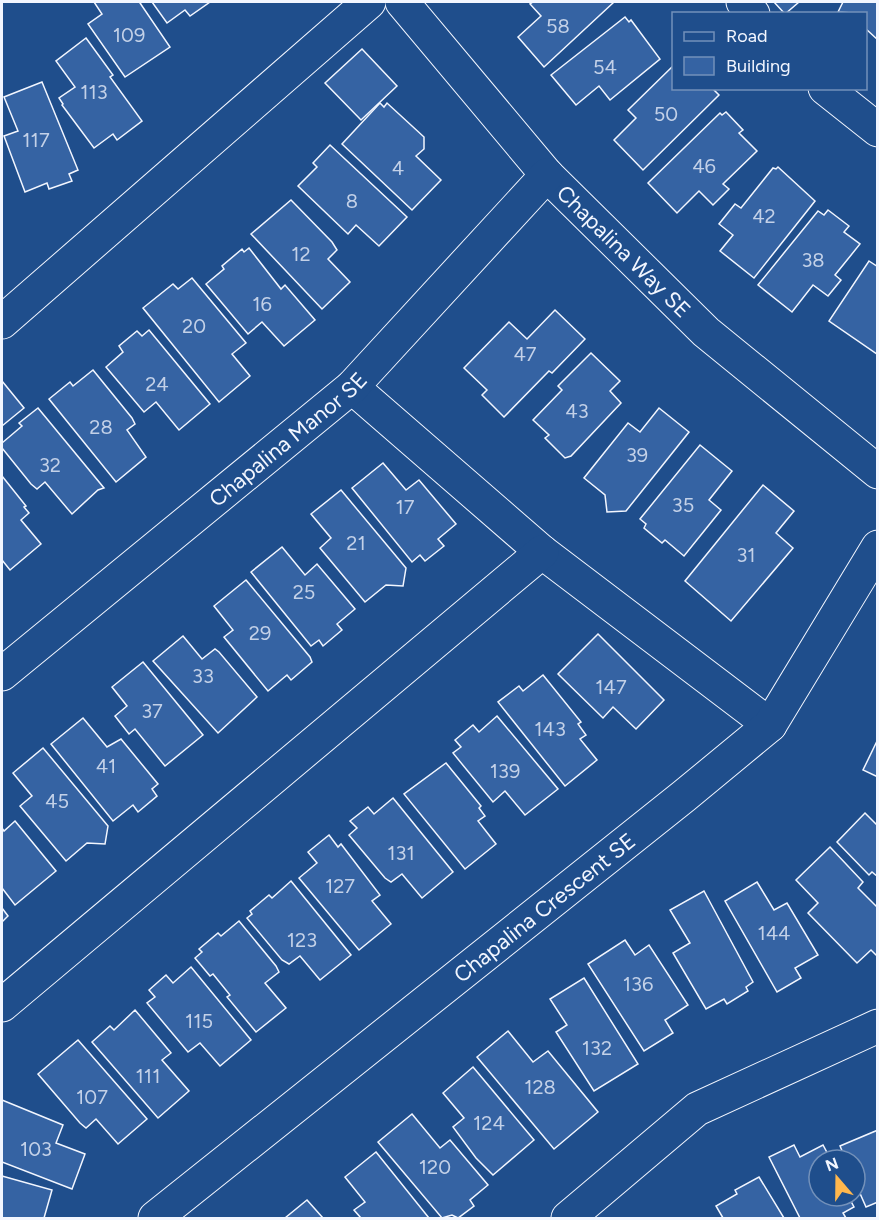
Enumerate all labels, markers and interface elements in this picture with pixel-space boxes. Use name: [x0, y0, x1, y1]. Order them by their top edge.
legend: [672, 12, 867, 90]
house number: 58: [546, 14, 570, 38]
house number: 109: [113, 23, 145, 47]
text: Road: [726, 25, 767, 47]
house number: 54: [593, 55, 617, 79]
text: Building: [726, 55, 791, 77]
house number: 113: [80, 80, 108, 104]
house number: 50: [654, 102, 678, 126]
house number: 117: [22, 128, 50, 152]
house number: 46: [692, 154, 716, 178]
house number: 4: [392, 156, 404, 180]
street label: Chapalina Way SE: [551, 179, 697, 323]
house number: 8: [346, 189, 358, 213]
house number: 42: [752, 204, 776, 228]
house number: 12: [291, 242, 311, 266]
house number: 38: [801, 248, 825, 272]
house number: 16: [252, 292, 272, 316]
house number: 20: [182, 314, 206, 338]
house number: 47: [513, 342, 537, 366]
street label: Chapalina Manor SE: [203, 366, 373, 512]
house number: 24: [145, 372, 169, 396]
house number: 43: [565, 399, 589, 423]
house number: 28: [89, 415, 113, 439]
house number: 39: [626, 443, 648, 467]
house number: 32: [39, 453, 61, 477]
house number: 35: [672, 493, 694, 517]
house number: 17: [396, 495, 415, 519]
house number: 21: [346, 531, 366, 555]
house number: 31: [736, 543, 756, 567]
house number: 25: [293, 580, 315, 604]
house number: 29: [249, 621, 271, 645]
house number: 33: [192, 664, 214, 688]
house number: 147: [595, 675, 627, 699]
house number: 37: [141, 699, 163, 723]
house number: 143: [534, 717, 566, 741]
house number: 41: [96, 754, 116, 778]
house number: 139: [490, 759, 520, 783]
house number: 45: [45, 789, 69, 813]
street label: Chapalina Crescent SE: [448, 827, 641, 988]
house number: 131: [387, 841, 415, 865]
house number: 127: [325, 874, 355, 898]
house number: 144: [757, 921, 791, 945]
house number: 123: [287, 928, 317, 952]
house number: 136: [623, 972, 653, 996]
house number: 115: [185, 1009, 213, 1033]
house number: 132: [582, 1036, 612, 1060]
house number: 111: [136, 1064, 160, 1088]
house number: 128: [524, 1075, 556, 1099]
house number: 107: [76, 1085, 108, 1109]
house number: 124: [473, 1111, 505, 1135]
house number: 103: [20, 1137, 52, 1161]
north arrow: [807, 1148, 867, 1208]
text: N: [823, 1153, 841, 1175]
house number: 120: [419, 1155, 451, 1179]

